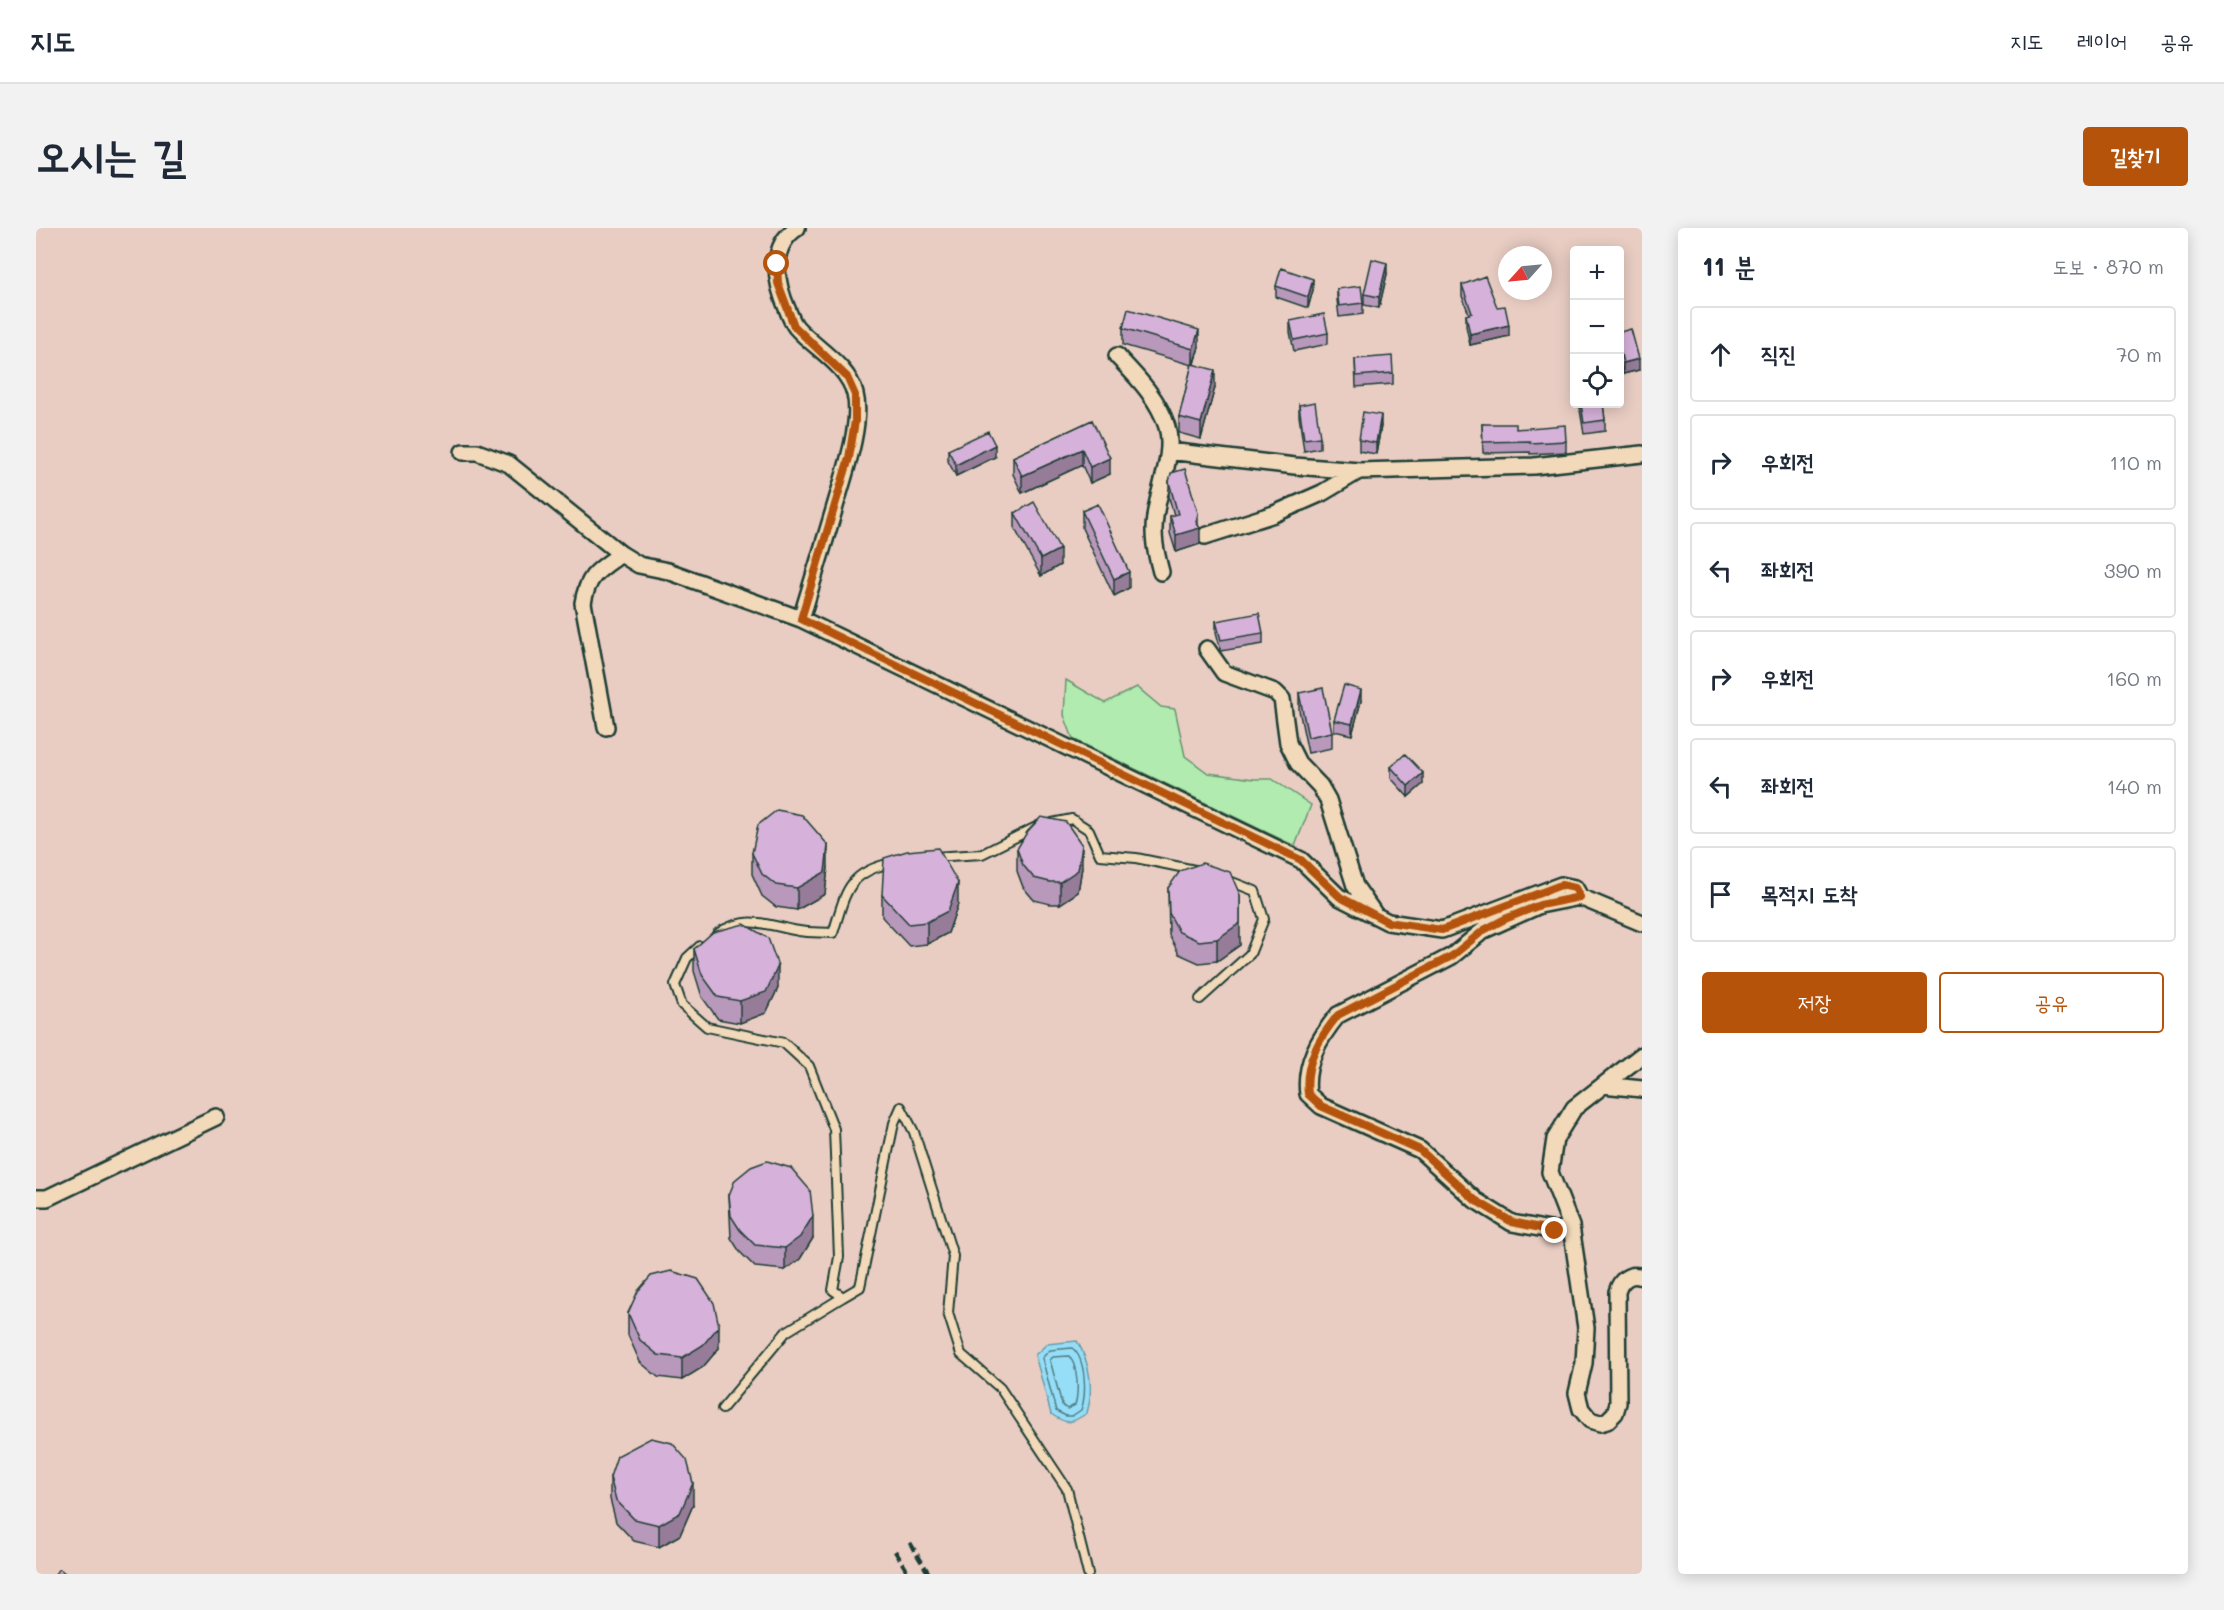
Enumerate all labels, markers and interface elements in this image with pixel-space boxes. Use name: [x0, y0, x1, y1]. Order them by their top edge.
text: 지도: [30, 22, 75, 58]
text: 지도: [2010, 27, 2044, 54]
text: 레이어: [2077, 27, 2127, 54]
text: 공유: [2160, 27, 2194, 54]
text: 오시는 길: [36, 127, 186, 182]
button: 길찾기: [2083, 127, 2188, 186]
north arrow: [1498, 246, 1552, 300]
map controls: [1570, 246, 1624, 408]
button: +: [1570, 246, 1624, 300]
text: 11 분: [1702, 249, 1755, 283]
route start: [763, 250, 789, 276]
text: 도보 · 870 m: [2052, 253, 2164, 279]
button: −: [1570, 300, 1624, 354]
icon: ahead: [1704, 338, 1737, 371]
text: 직진: [1761, 339, 1796, 368]
text: 70 m: [2116, 341, 2162, 367]
button: locate: [1570, 354, 1624, 408]
icon: right: [1704, 446, 1737, 479]
text: 우회전: [1761, 447, 1814, 476]
text: 110 m: [2109, 449, 2162, 475]
icon: left: [1704, 554, 1737, 587]
text: 좌회전: [1761, 555, 1814, 584]
text: 390 m: [2104, 557, 2162, 583]
icon: right: [1704, 662, 1737, 695]
text: 우회전: [1761, 663, 1814, 692]
text: 160 m: [2106, 665, 2162, 691]
icon: left: [1704, 770, 1737, 803]
text: 좌회전: [1761, 771, 1814, 800]
text: 140 m: [2107, 773, 2162, 799]
icon: arrive: [1704, 878, 1737, 911]
text: 목적지 도착: [1761, 879, 1857, 908]
button: 저장: [1702, 972, 1927, 1033]
button: 공유: [1939, 972, 2164, 1033]
route end: [1541, 1217, 1567, 1243]

